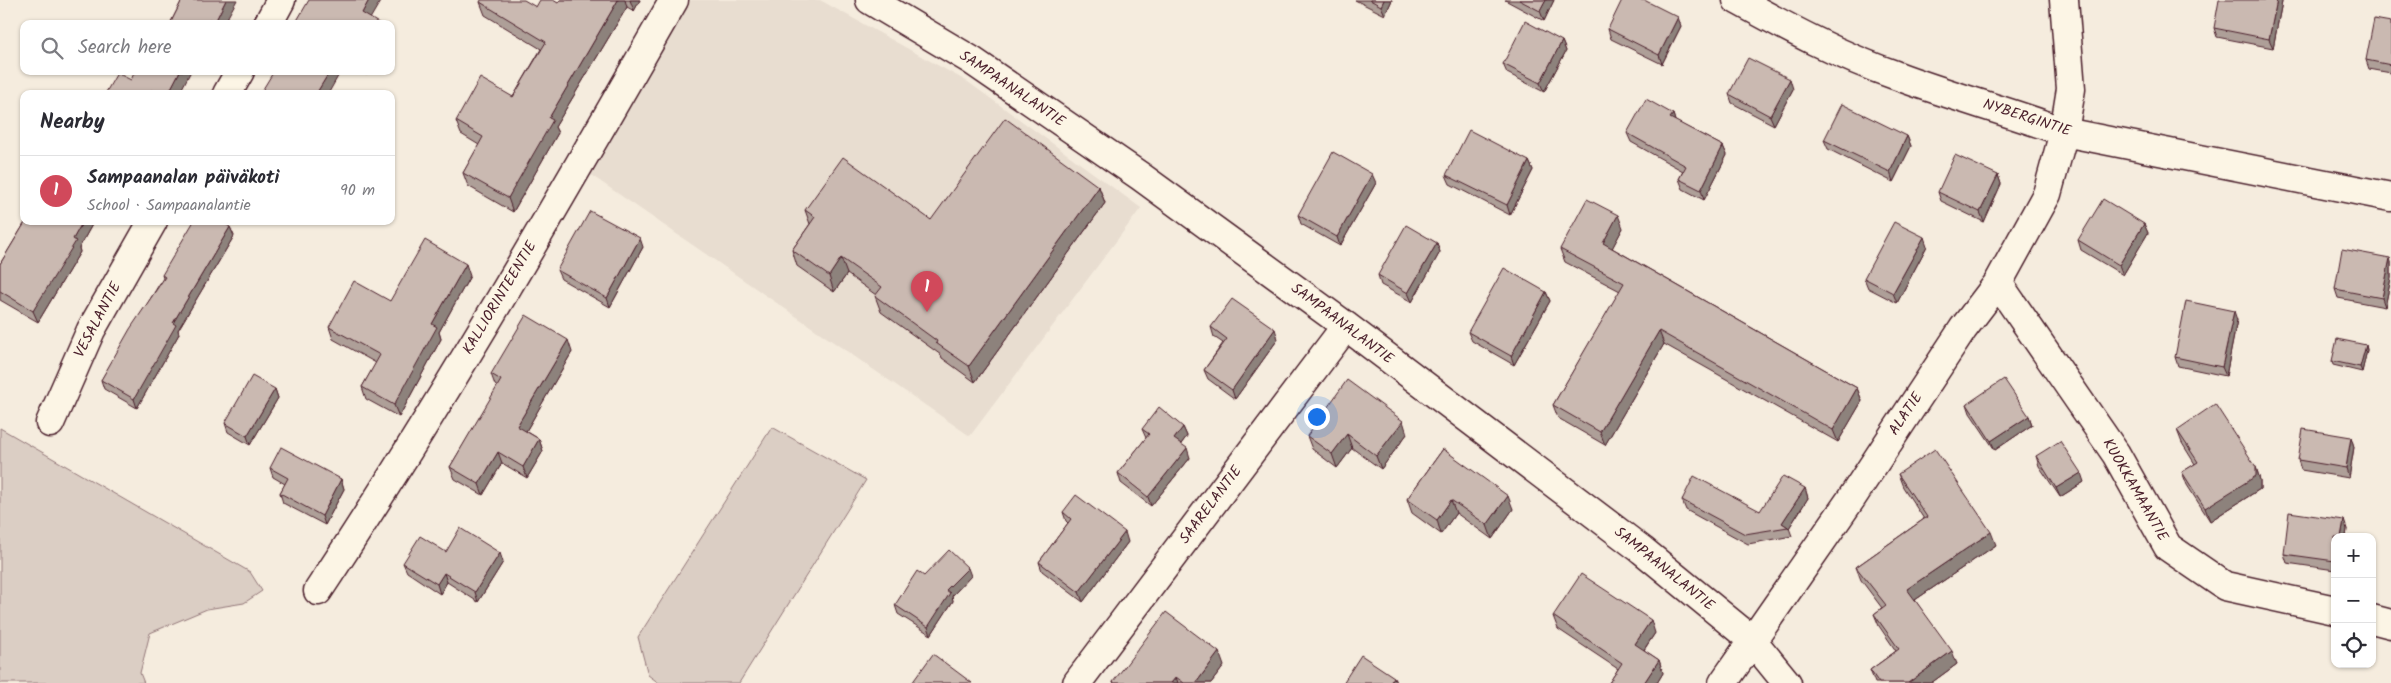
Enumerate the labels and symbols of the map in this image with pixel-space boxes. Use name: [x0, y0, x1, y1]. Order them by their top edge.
street label: SAMPAANALANTIE: [954, 45, 1071, 134]
street label: NYBERGINTIE: [1980, 92, 2075, 144]
street label: KALLIORINTEENTIE: [457, 236, 544, 359]
pin: 1: [911, 271, 943, 312]
street label: VESALANTIE: [68, 277, 129, 362]
street label: SAMPAANALANTIE: [1285, 277, 1400, 371]
street label: ALATIE: [1883, 386, 1930, 441]
your location: [1304, 404, 1330, 430]
street label: KUOKKAMAANTIE: [2096, 434, 2175, 547]
street label: SAARELANTIE: [1174, 460, 1249, 549]
street label: SAMPAANALANTIE: [1608, 521, 1720, 618]

